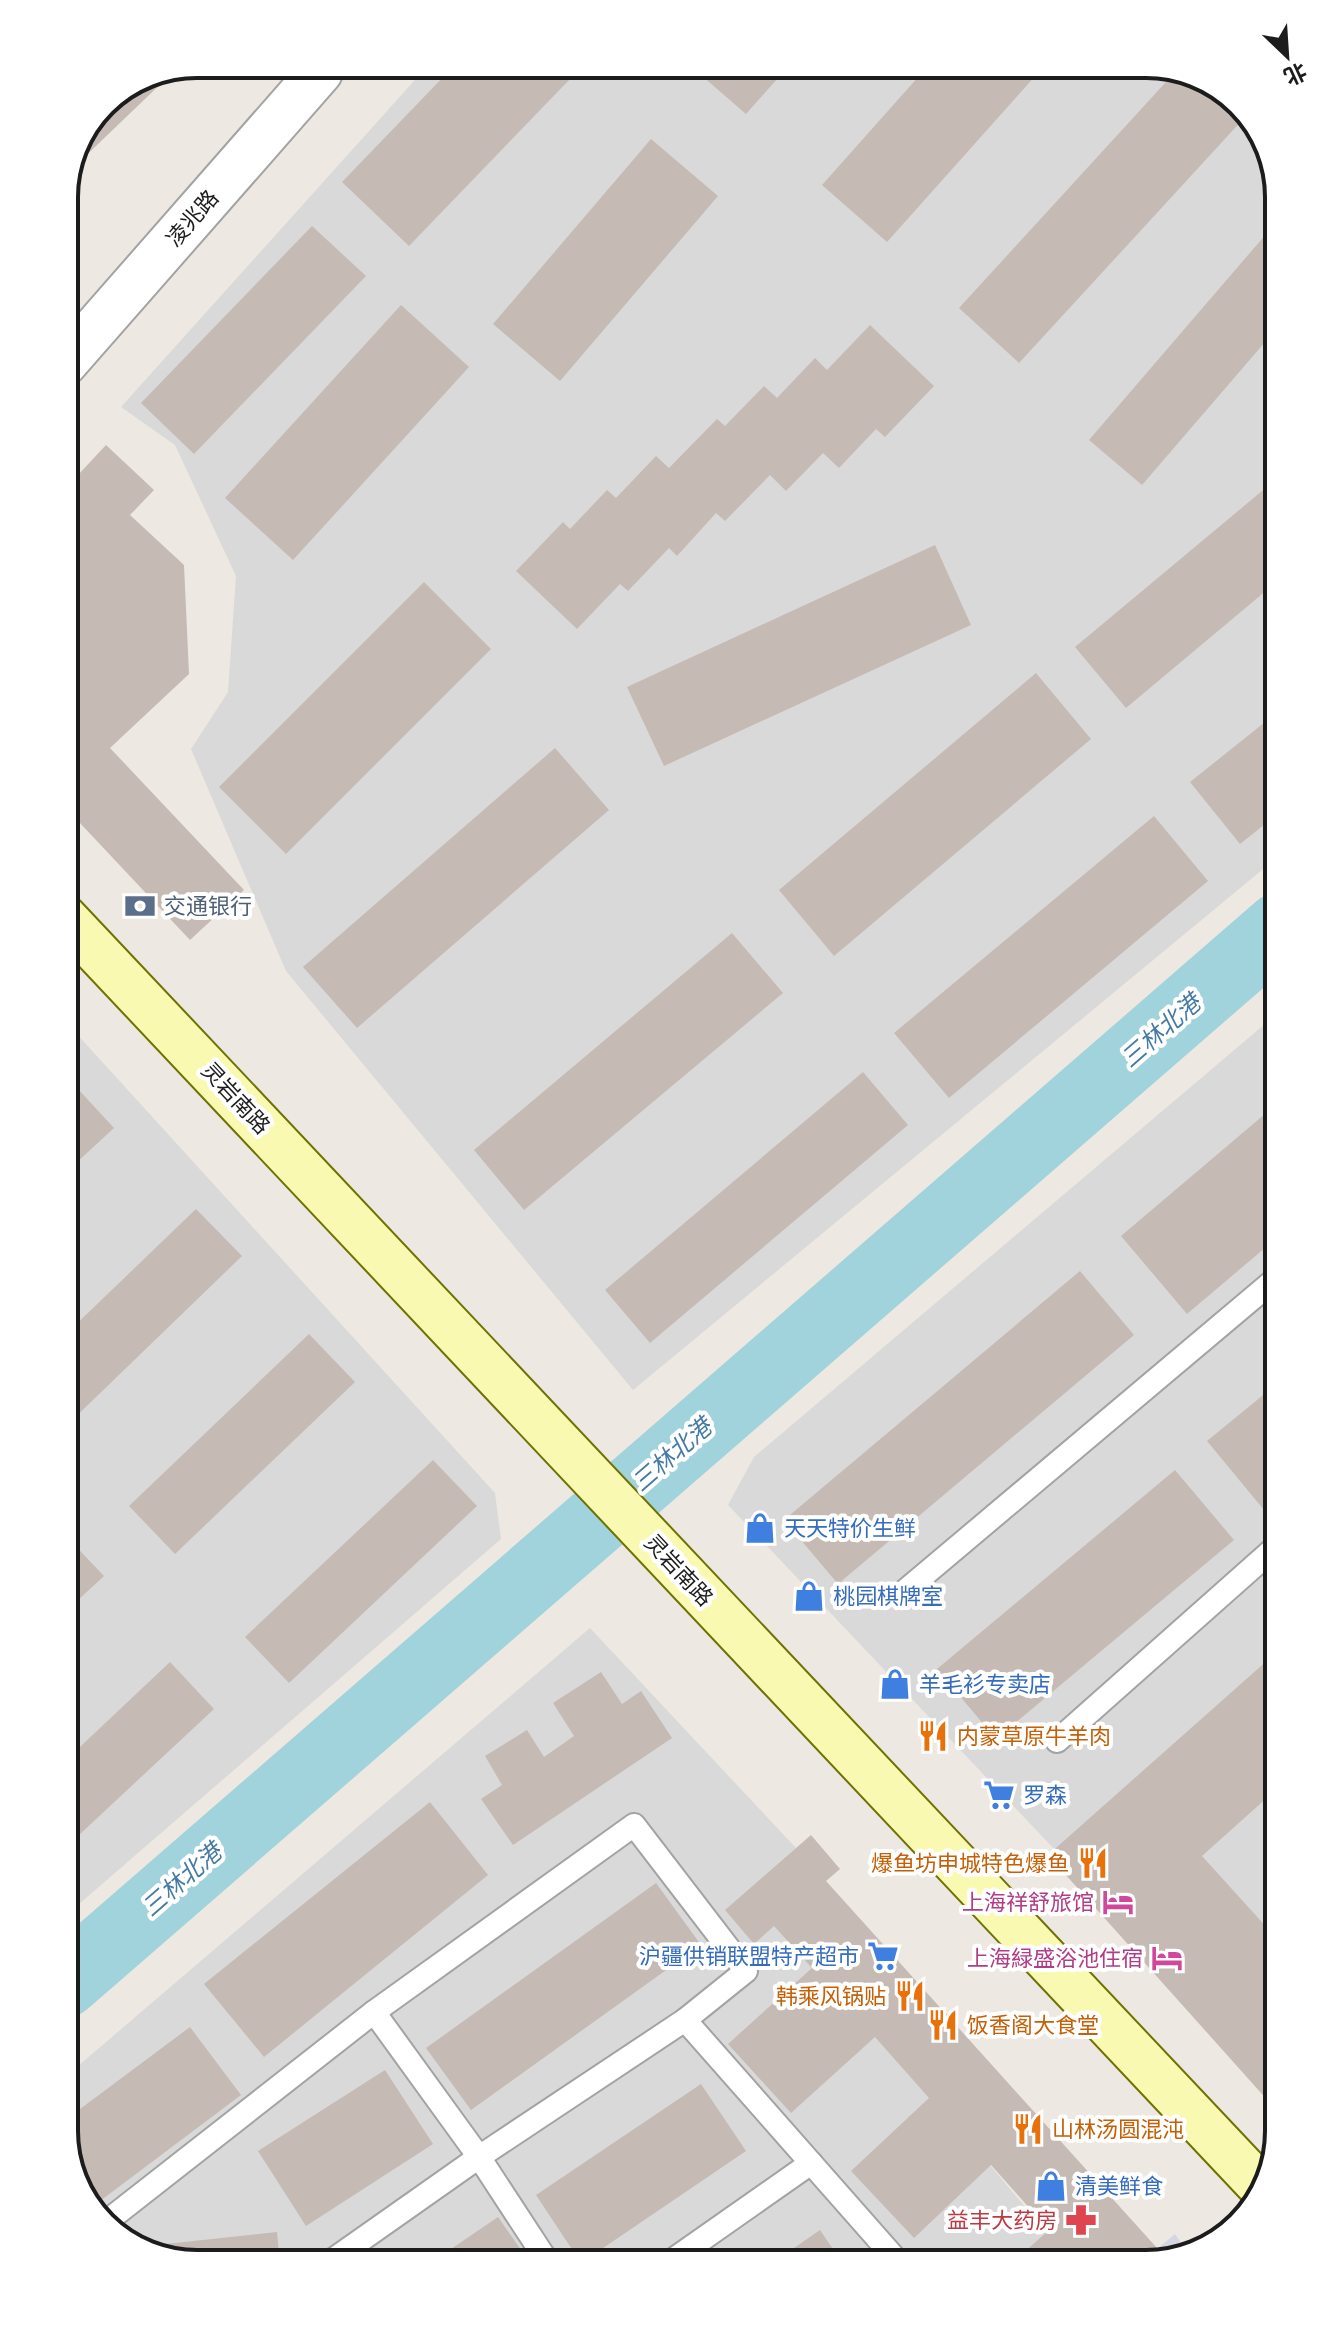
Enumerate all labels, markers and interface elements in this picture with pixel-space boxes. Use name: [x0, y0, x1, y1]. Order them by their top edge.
north arrow: [1247, 16, 1327, 96]
text: 北: [1279, 56, 1311, 91]
street label: 凌兆路: [160, 184, 225, 253]
bank icon: 交通银行: [123, 889, 157, 923]
place label: 交通银行: [164, 892, 252, 921]
water label: 三林北港: [1114, 985, 1209, 1074]
street label: 灵岩南路: [195, 1056, 276, 1140]
water label: 三林北港: [625, 1409, 720, 1498]
shop icon: 天天特价生鲜: [743, 1511, 777, 1545]
place label: 天天特价生鲜: [784, 1514, 916, 1543]
street label: 灵岩南路: [638, 1528, 719, 1612]
shop icon: 桃园棋牌室: [792, 1579, 826, 1613]
place label: 桃园棋牌室: [833, 1582, 943, 1611]
shop icon: 羊毛衫专卖店: [878, 1667, 912, 1701]
place label: 羊毛衫专卖店: [919, 1670, 1051, 1699]
restaurant icon: 内蒙草原牛羊肉: [916, 1719, 950, 1753]
place label: 内蒙草原牛羊肉: [957, 1722, 1111, 1751]
supermarket icon: 罗森: [982, 1778, 1016, 1812]
place label: 罗森: [1023, 1781, 1067, 1810]
water label: 三林北港: [135, 1834, 230, 1923]
restaurant icon: 爆鱼坊申城特色爆鱼: [1076, 1846, 1110, 1880]
place label: 爆鱼坊申城特色爆鱼: [871, 1849, 1069, 1878]
hotel icon: 上海祥舒旅馆: [1101, 1885, 1135, 1919]
place label: 上海祥舒旅馆: [962, 1888, 1094, 1917]
supermarket icon: 沪疆供销联盟特产超市: [866, 1939, 900, 1973]
hotel icon: 上海緑盛浴池住宿: [1150, 1941, 1184, 1975]
place label: 沪疆供销联盟特产超市: [639, 1942, 859, 1971]
place label: 上海緑盛浴池住宿: [967, 1944, 1143, 1973]
restaurant icon: 韩乘风锅贴: [893, 1979, 927, 2013]
place label: 韩乘风锅贴: [776, 1982, 886, 2011]
restaurant icon: 饭香阁大食堂: [926, 2008, 960, 2042]
place label: 饭香阁大食堂: [967, 2011, 1099, 2040]
restaurant icon: 山林汤圆混沌: [1011, 2112, 1045, 2146]
place label: 山林汤圆混沌: [1052, 2115, 1184, 2144]
shop icon: 清美鲜食: [1034, 2169, 1068, 2203]
place label: 清美鲜食: [1075, 2172, 1163, 2201]
pharmacy icon: 益丰大药房: [1064, 2203, 1098, 2237]
place label: 益丰大药房: [947, 2206, 1057, 2235]

